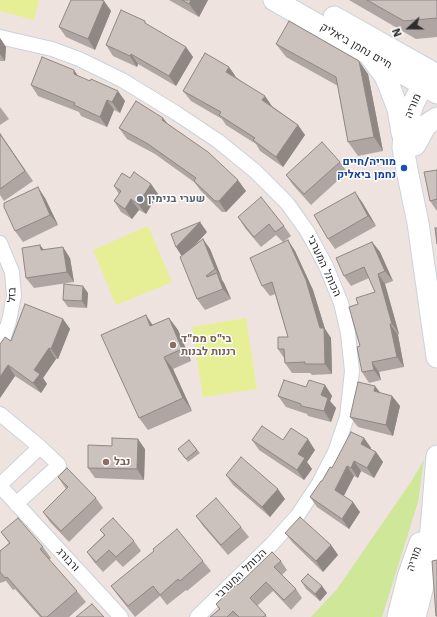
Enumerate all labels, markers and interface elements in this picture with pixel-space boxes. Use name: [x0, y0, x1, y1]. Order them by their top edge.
north arrow: [389, 8, 429, 48]
street label: חיים נחמן ביאליק: [318, 20, 394, 72]
text: N: [390, 26, 405, 39]
street label: מוריה: [402, 92, 424, 120]
place label: מוריה/חיים נחמן ביאליק: [337, 155, 396, 181]
marker: מוריה/חיים נחמן ביאליק: [399, 163, 409, 173]
place label: שערי בנימין: [148, 192, 205, 206]
marker: שערי בנימין: [135, 194, 145, 204]
street label: הכותל המערבי: [304, 233, 344, 299]
street label: בזל: [5, 287, 19, 303]
place label: בי"ס ממ"ד רננות לבנות: [181, 332, 236, 358]
marker: בי"ס ממ"ד רננות לבנות: [168, 340, 178, 350]
place label: נבל: [114, 455, 130, 469]
marker: נבל: [101, 457, 111, 467]
street label: מוריה: [404, 545, 424, 573]
street label: ורבורג: [54, 546, 82, 574]
street label: הכותל המערבי: [213, 546, 269, 602]

